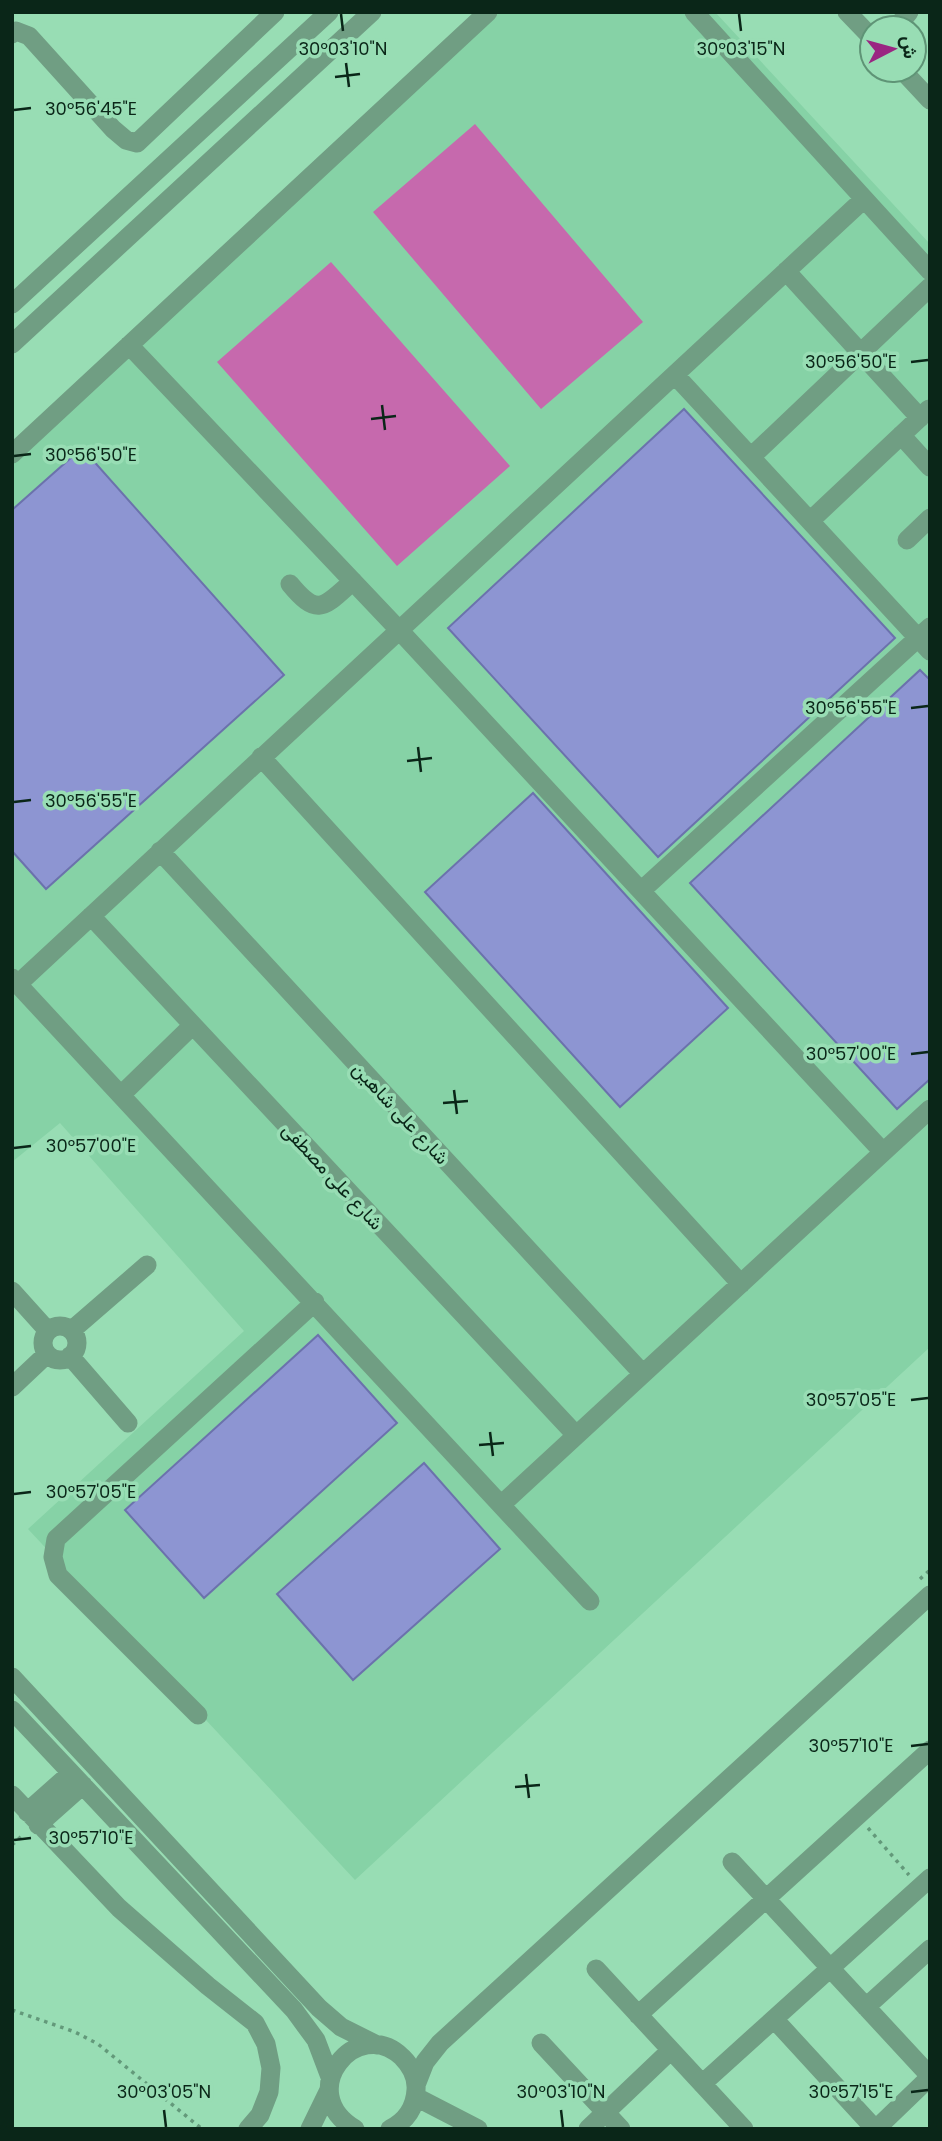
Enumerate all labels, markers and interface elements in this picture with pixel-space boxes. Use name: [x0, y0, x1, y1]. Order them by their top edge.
north arrow: [858, 14, 928, 84]
text: ش: [895, 35, 924, 60]
text: 30°03'10"N: [298, 36, 388, 61]
text: 30°03'15"N: [696, 36, 786, 61]
text: 30°56'45"E: [45, 96, 137, 121]
text: 30°56'50"E: [805, 349, 897, 374]
text: 30°56'50"E: [45, 442, 137, 467]
text: 30°56'55"E: [805, 695, 897, 720]
text: 30°56'55"E: [45, 788, 137, 813]
text: 30°57'00"E: [806, 1041, 896, 1066]
street label: شارع على شاهين: [346, 1056, 455, 1170]
street label: شارع على مصطفى: [276, 1117, 389, 1236]
text: 30°57'00"E: [46, 1133, 136, 1158]
text: 30°57'05"E: [806, 1387, 896, 1412]
text: 30°57'05"E: [46, 1479, 136, 1504]
text: 30°57'10"E: [809, 1733, 893, 1758]
text: 30°57'10"E: [49, 1825, 133, 1850]
text: 30°03'05"N: [117, 2079, 211, 2104]
text: 30°03'10"N: [516, 2079, 606, 2104]
text: 30°57'15"E: [809, 2079, 893, 2104]

